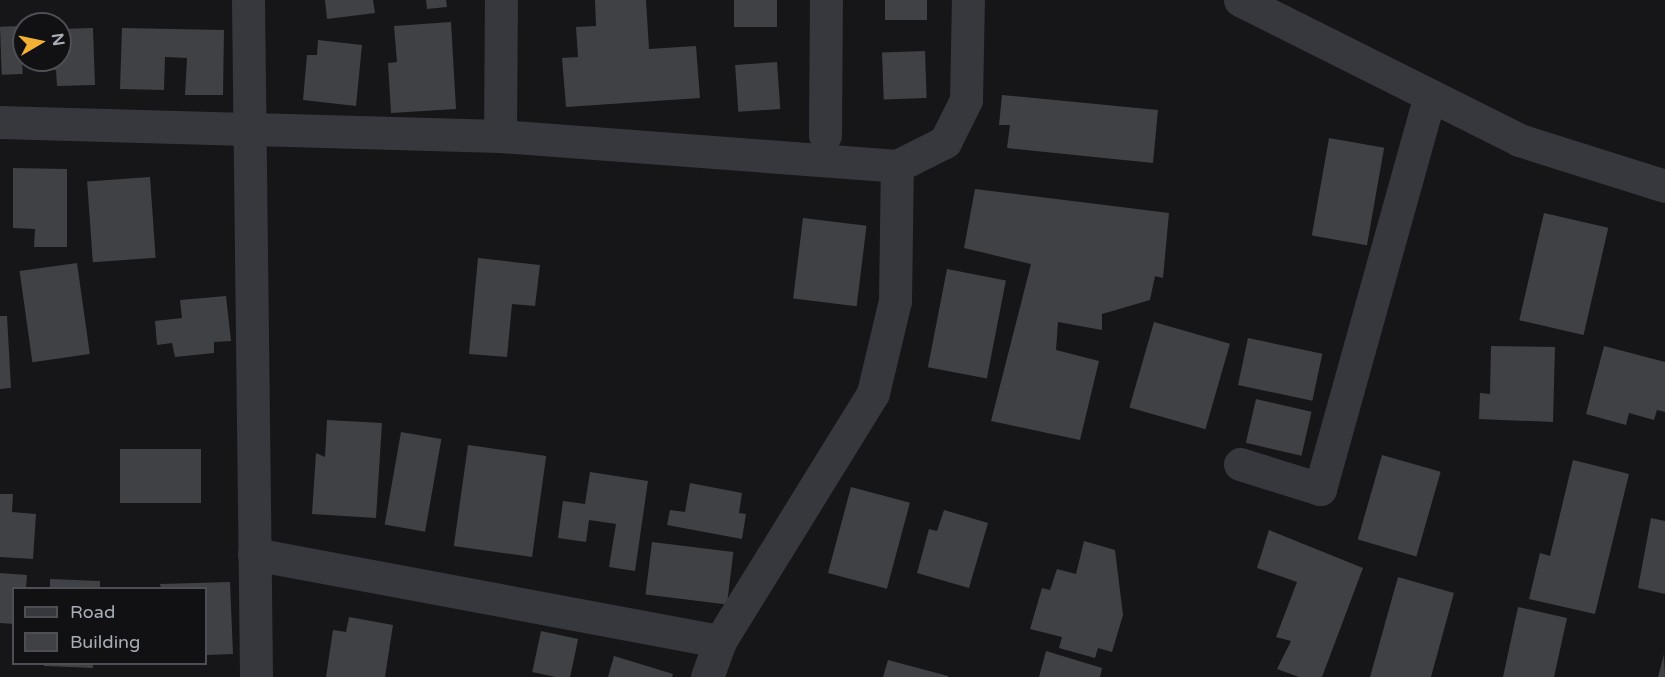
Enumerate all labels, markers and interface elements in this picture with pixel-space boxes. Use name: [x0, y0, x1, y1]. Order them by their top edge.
north arrow: [12, 12, 72, 72]
text: N: [47, 32, 69, 47]
legend: [12, 587, 207, 665]
text: Road: [70, 601, 115, 623]
text: Building: [70, 631, 140, 653]

